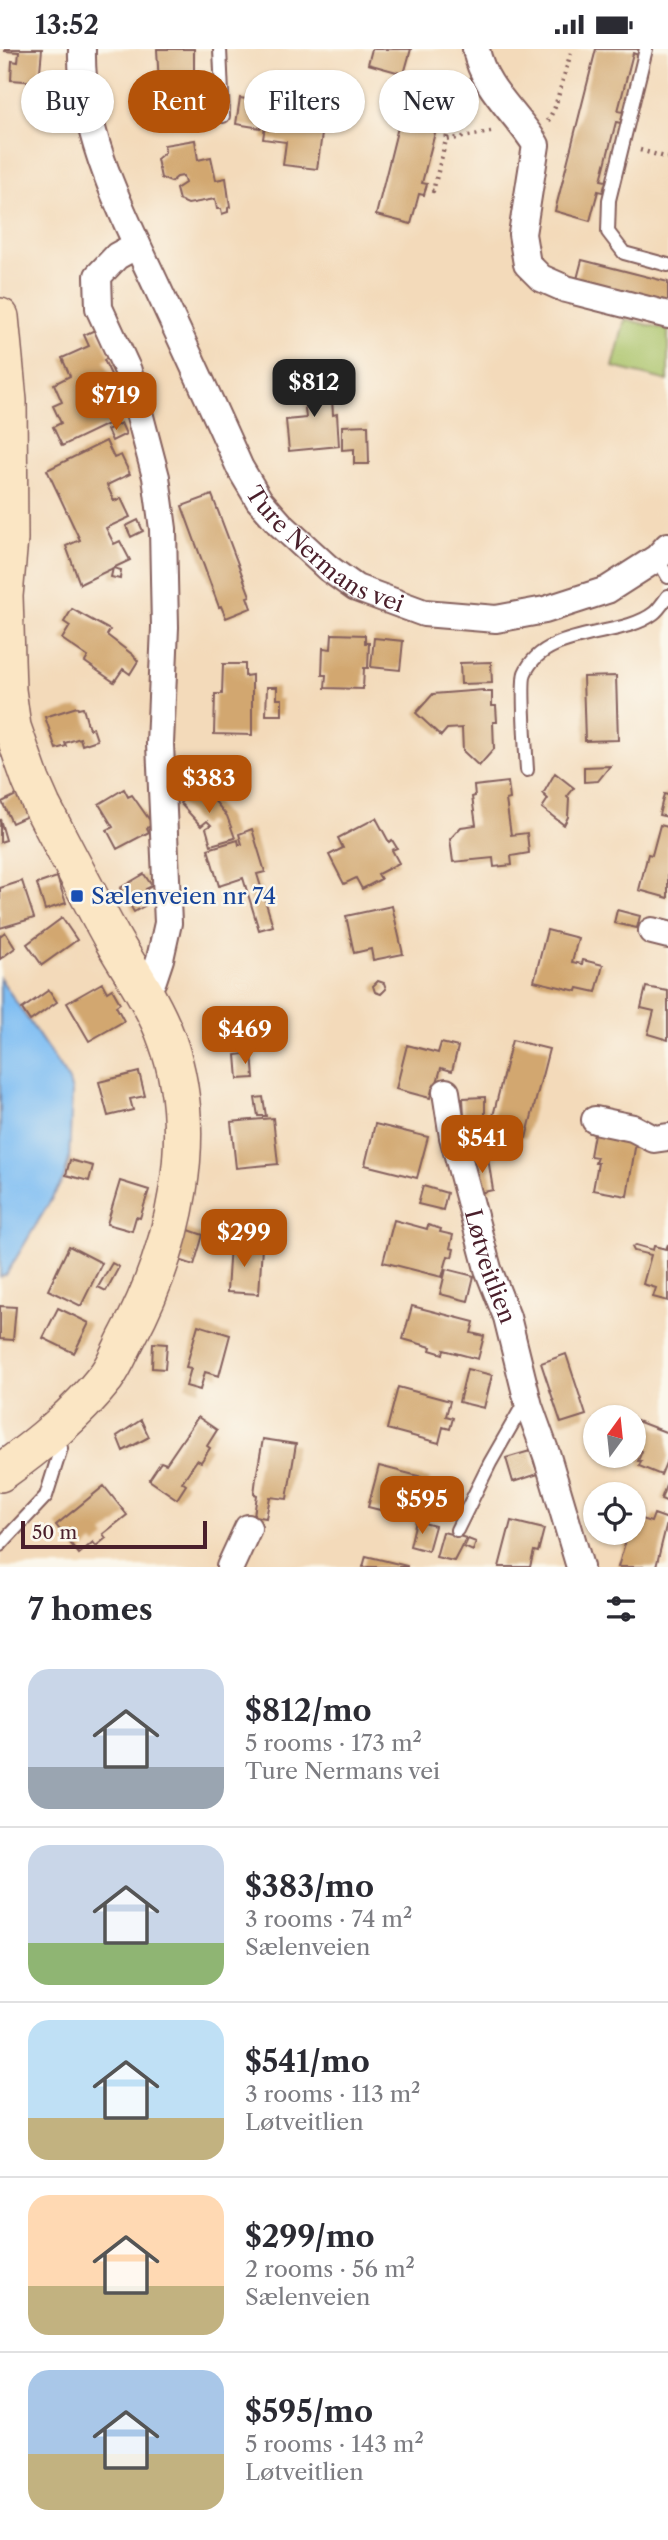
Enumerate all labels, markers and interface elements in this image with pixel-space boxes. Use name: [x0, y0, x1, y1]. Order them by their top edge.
text: 13:52: [35, 9, 99, 41]
chip: Buy: [21, 70, 114, 133]
chip: Rent: [128, 70, 230, 133]
chip: Filters: [244, 70, 365, 133]
chip: New: [379, 70, 479, 133]
pin: $812: [273, 359, 355, 419]
text: $812: [289, 368, 339, 396]
pin: $719: [75, 373, 157, 432]
text: $719: [92, 381, 140, 409]
street label: Ture Nermans vei: [240, 481, 408, 618]
pin: $383: [168, 755, 250, 815]
text: $383: [182, 764, 236, 792]
place label: Sælenveien nr 74: [91, 882, 276, 910]
marker: Sælenveien nr 74: [69, 888, 85, 904]
pin: $469: [204, 1007, 286, 1066]
text: $469: [218, 1015, 272, 1043]
pin: $541: [441, 1115, 523, 1175]
text: $541: [457, 1124, 507, 1152]
street label: Løtveitlien: [459, 1206, 522, 1327]
pin: $299: [203, 1209, 285, 1269]
text: $299: [217, 1218, 271, 1246]
north arrow: [583, 1405, 646, 1468]
map controls: [583, 1405, 646, 1545]
pin: $595: [381, 1477, 463, 1536]
button: locate: [583, 1482, 646, 1545]
text: $595: [396, 1485, 448, 1513]
scale bar: [21, 1518, 206, 1550]
text: 50 m: [32, 1521, 77, 1544]
icon: filters: [602, 1590, 640, 1628]
text: 7 homes: [28, 1591, 153, 1628]
text: $812/mo: [245, 1692, 372, 1729]
icon: home: [84, 1697, 168, 1781]
text: 5 rooms · 173 m²: [245, 1729, 422, 1757]
text: Ture Nermans vei: [245, 1757, 440, 1785]
text: $383/mo: [245, 1868, 374, 1905]
icon: home: [84, 1873, 168, 1957]
text: 3 rooms · 74 m²: [245, 1905, 412, 1933]
text: Sælenveien: [245, 1933, 370, 1961]
text: $541/mo: [245, 2043, 370, 2080]
icon: home: [84, 2048, 168, 2132]
text: 3 rooms · 113 m²: [245, 2080, 421, 2108]
text: Løtveitlien: [245, 2108, 364, 2136]
text: $299/mo: [245, 2218, 375, 2255]
icon: home: [84, 2223, 168, 2307]
text: 2 rooms · 56 m²: [245, 2255, 415, 2283]
text: Sælenveien: [245, 2283, 370, 2311]
text: $595/mo: [245, 2393, 373, 2430]
icon: home: [84, 2398, 168, 2482]
text: 5 rooms · 143 m²: [245, 2430, 424, 2458]
text: Løtveitlien: [245, 2458, 364, 2486]

